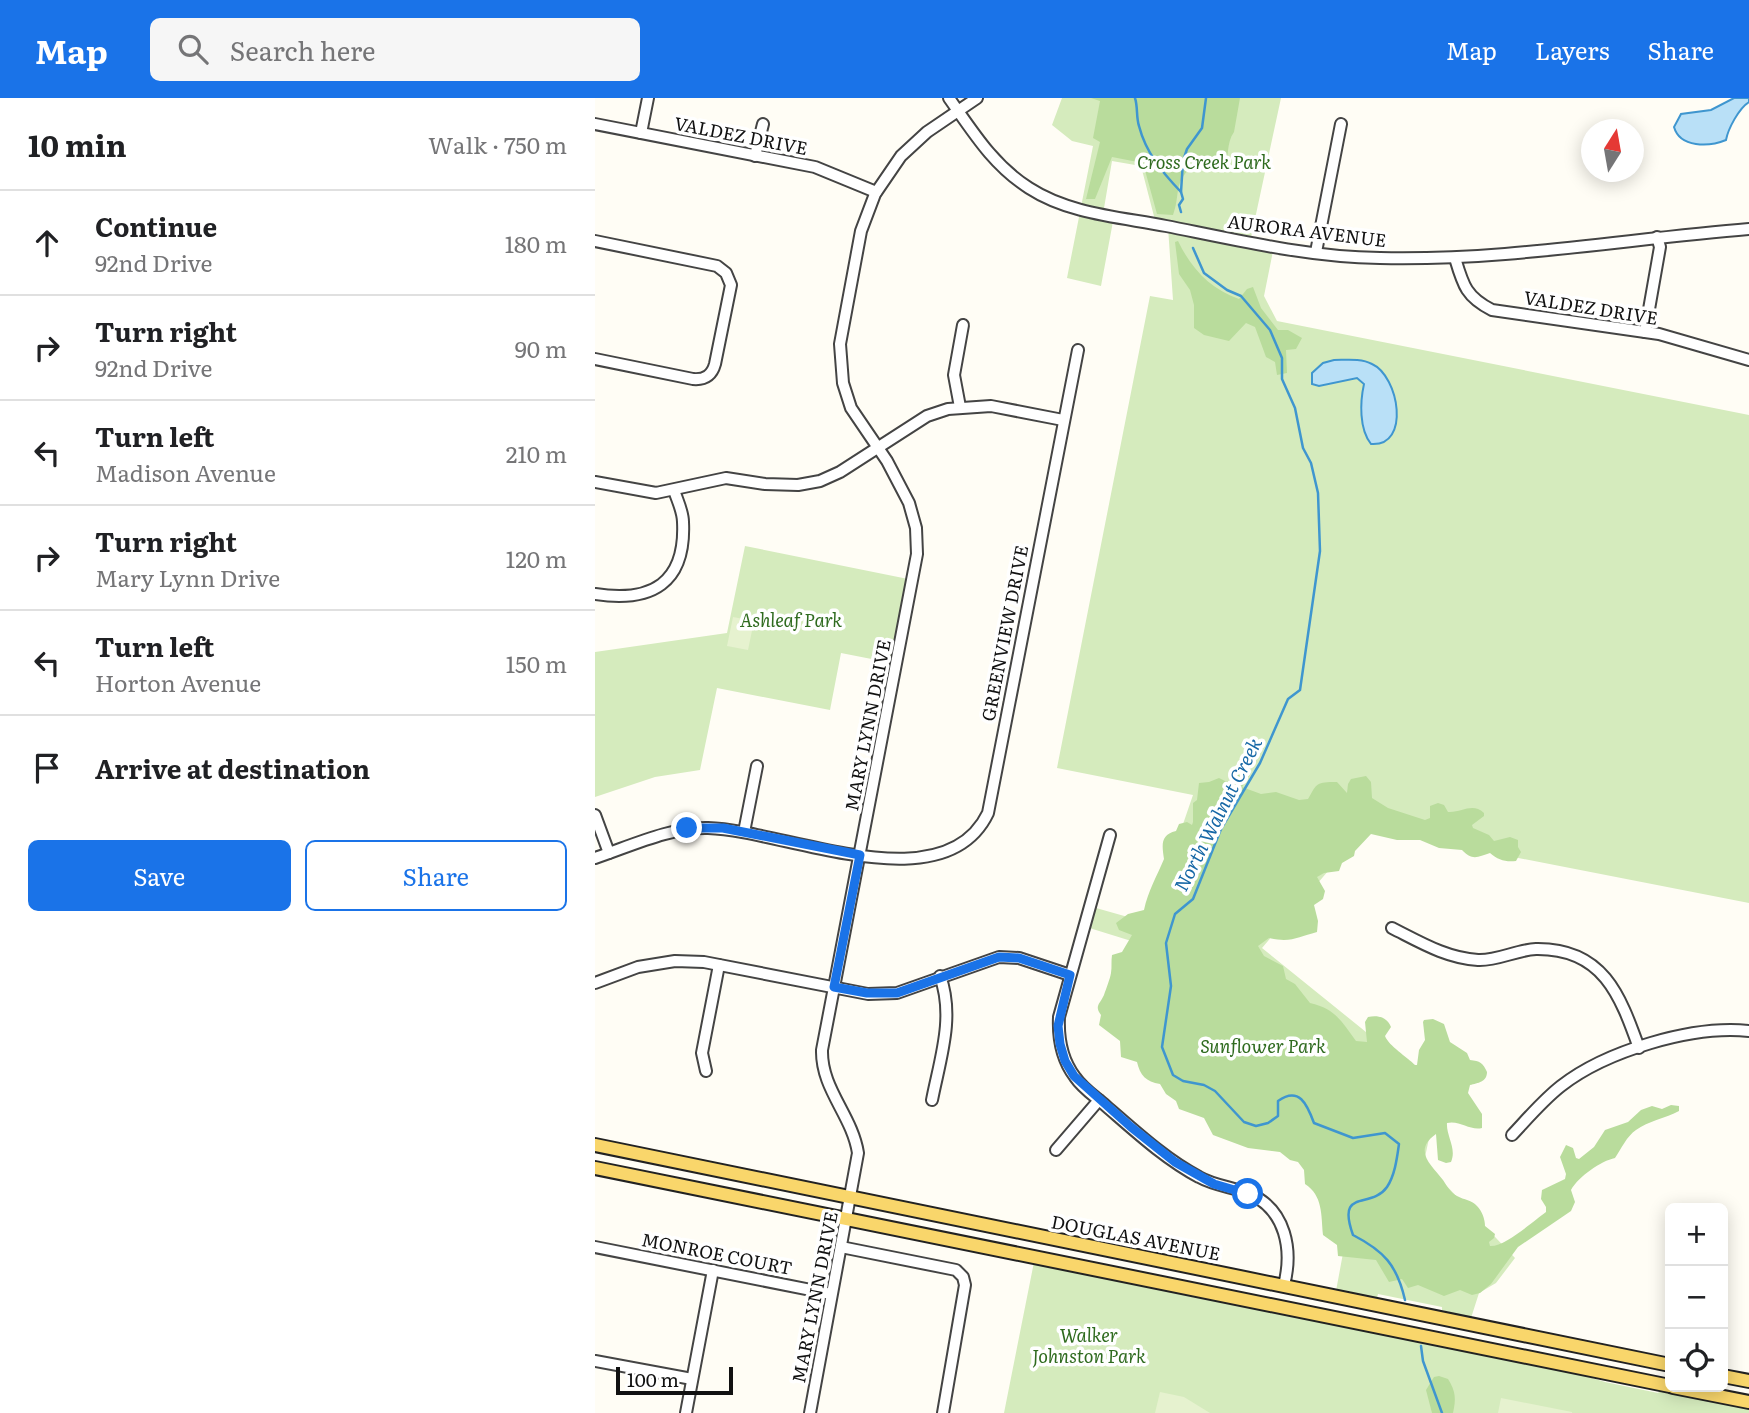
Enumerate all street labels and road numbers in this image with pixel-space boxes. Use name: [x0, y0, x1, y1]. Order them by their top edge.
street label: VALDEZ DRIVE: [672, 109, 810, 161]
street label: AURORA AVENUE: [1226, 207, 1388, 253]
street label: VALDEZ DRIVE: [1522, 283, 1660, 331]
street label: GREENVIEW DRIVE: [974, 543, 1034, 723]
street label: MARY LYNN DRIVE: [837, 637, 897, 813]
street label: DOUGLAS AVENUE: [1049, 1207, 1223, 1267]
street label: MARY LYNN DRIVE: [784, 1209, 844, 1385]
street label: MONROE COURT: [639, 1225, 795, 1281]

